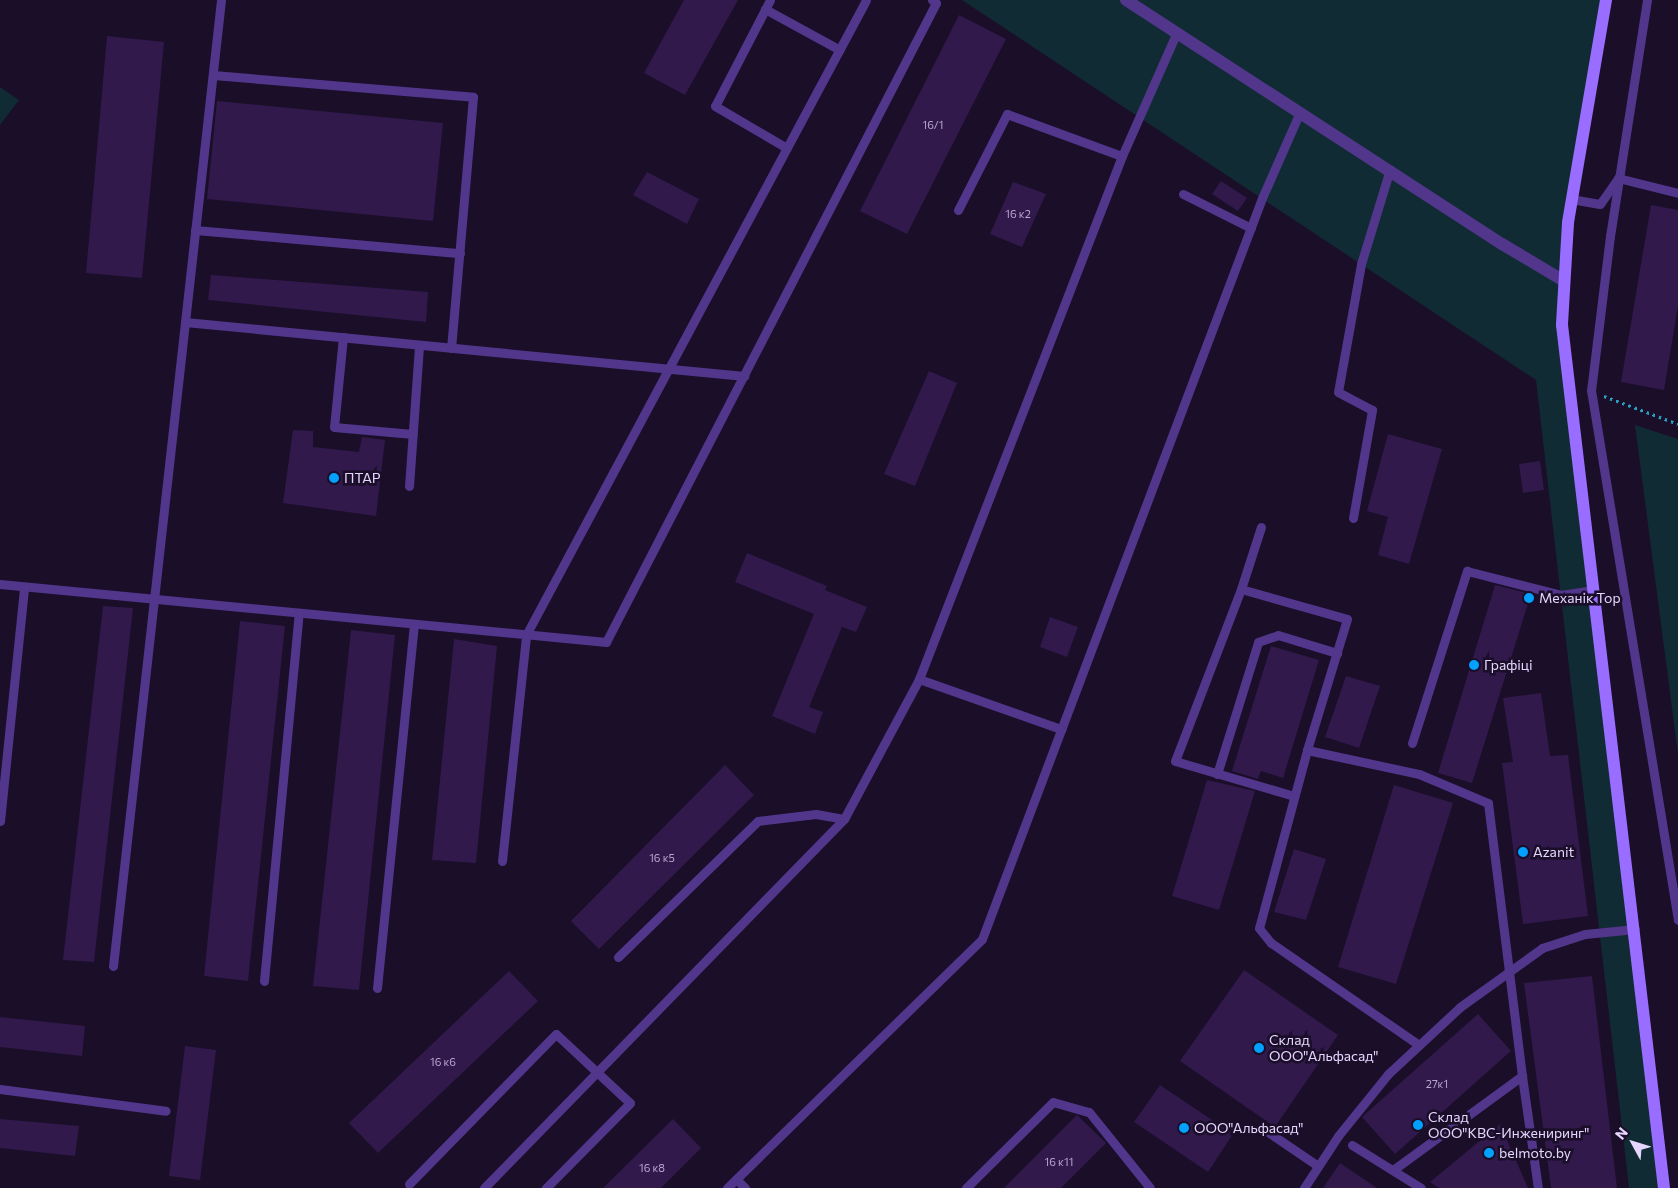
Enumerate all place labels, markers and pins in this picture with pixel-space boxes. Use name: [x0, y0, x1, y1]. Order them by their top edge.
place label: ПТАР: [344, 470, 381, 486]
marker: ПТАР: [328, 472, 340, 484]
place label: Механік Тор: [1539, 590, 1621, 606]
marker: Механік Тор: [1523, 592, 1535, 604]
place label: Графіці: [1484, 657, 1533, 673]
marker: Графіці: [1468, 659, 1480, 671]
place label: Azanit: [1533, 844, 1574, 860]
marker: Azanit: [1517, 846, 1529, 858]
place label: Склад ООО"Альфасад": [1269, 1032, 1379, 1064]
marker: Склад ООО"Альфасад": [1253, 1042, 1265, 1054]
place label: Склад ООО"КВС-Инжениринг": [1428, 1109, 1589, 1142]
marker: Склад ООО"КВС-Инжениринг": [1412, 1119, 1424, 1131]
place label: ООО"Альфасад": [1194, 1120, 1304, 1136]
marker: ООО"Альфасад": [1178, 1122, 1190, 1134]
place label: belmoto.by: [1499, 1145, 1571, 1161]
marker: belmoto.by: [1483, 1147, 1495, 1159]

